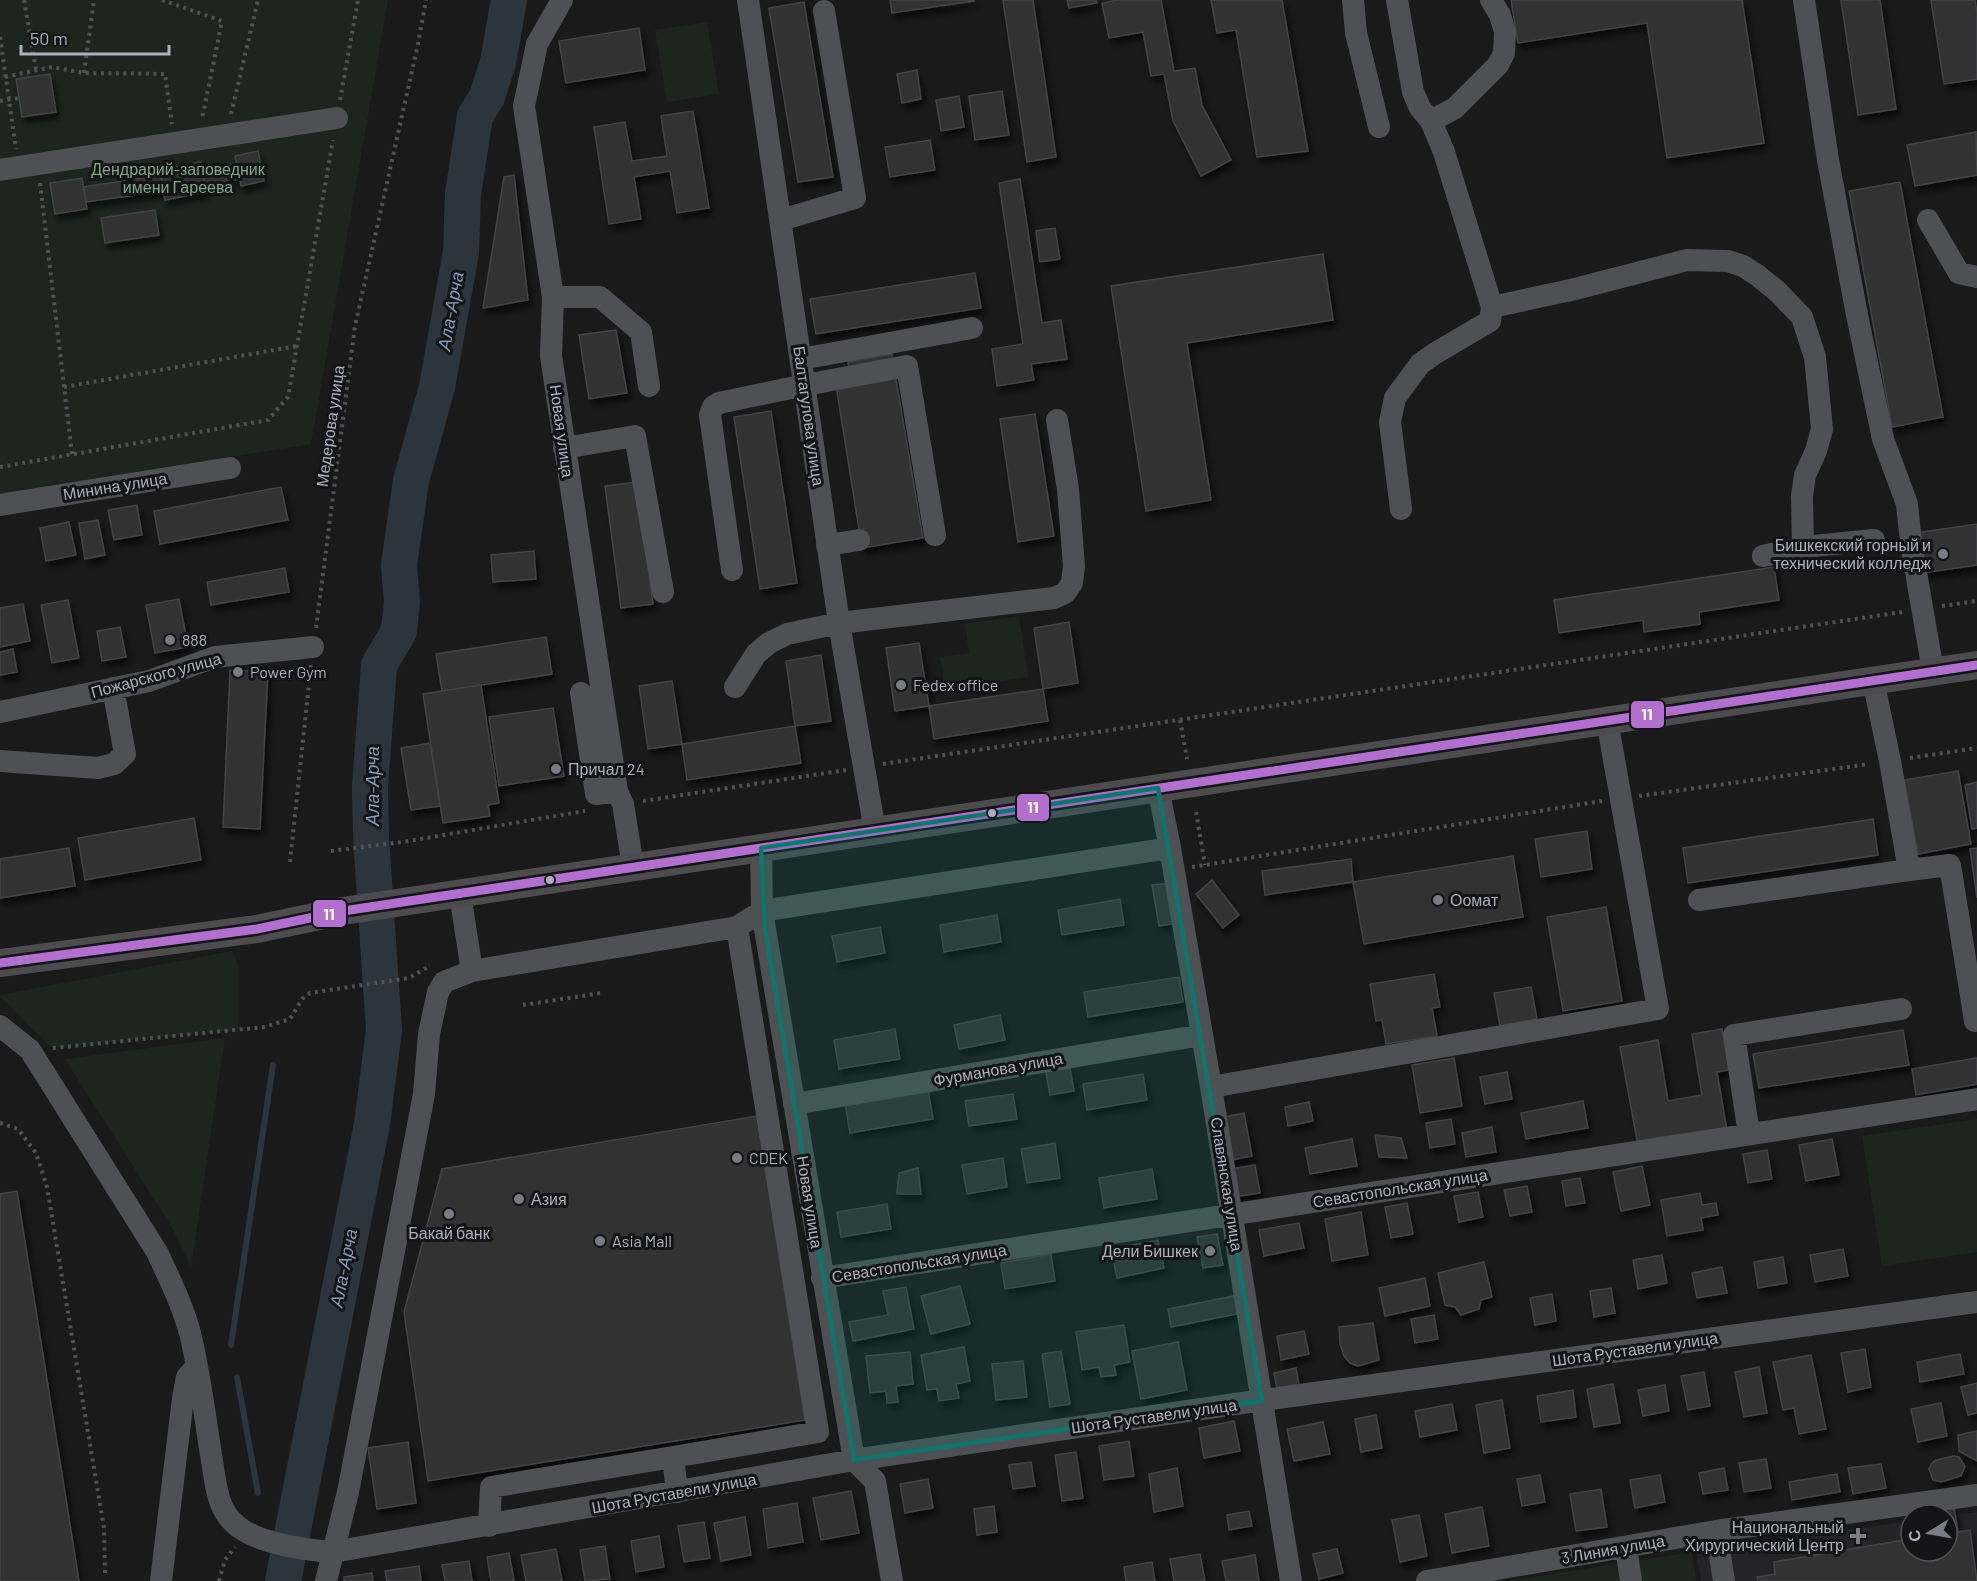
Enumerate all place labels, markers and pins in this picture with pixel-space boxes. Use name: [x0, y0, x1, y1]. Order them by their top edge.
place label: Бишкекский горный и технический колледж: [1773, 535, 1931, 572]
marker: Бишкекский горный и технический колледж: [1936, 547, 1950, 561]
place label: 888: [182, 630, 207, 649]
marker: 888: [163, 633, 177, 647]
place label: Power Gym: [250, 662, 327, 681]
marker: Power Gym: [231, 665, 245, 679]
place label: Fedex office: [913, 675, 998, 694]
marker: Fedex office: [894, 678, 908, 692]
place label: Причал 24: [568, 759, 645, 778]
marker: Причал 24: [549, 762, 563, 776]
unlabelled marker: [986, 807, 998, 819]
unlabelled marker: [544, 874, 556, 886]
place label: Оомат: [1450, 890, 1499, 909]
marker: Оомат: [1431, 893, 1445, 907]
place label: CDEK: [749, 1148, 788, 1167]
marker: CDEK: [730, 1151, 744, 1165]
place label: Азия: [531, 1189, 567, 1208]
marker: Азия: [512, 1192, 526, 1206]
marker: Бакай банк: [442, 1207, 456, 1221]
place label: Бакай банк: [408, 1223, 491, 1242]
place label: Asia Mall: [612, 1231, 672, 1250]
marker: Asia Mall: [593, 1234, 607, 1248]
place label: Дели Бишкек: [1102, 1241, 1199, 1260]
marker: Дели Бишкек: [1203, 1244, 1217, 1258]
place label: Национальный Хирургический Центр: [1685, 1517, 1844, 1554]
marker: Национальный Хирургический Центр: [1849, 1527, 1867, 1545]

